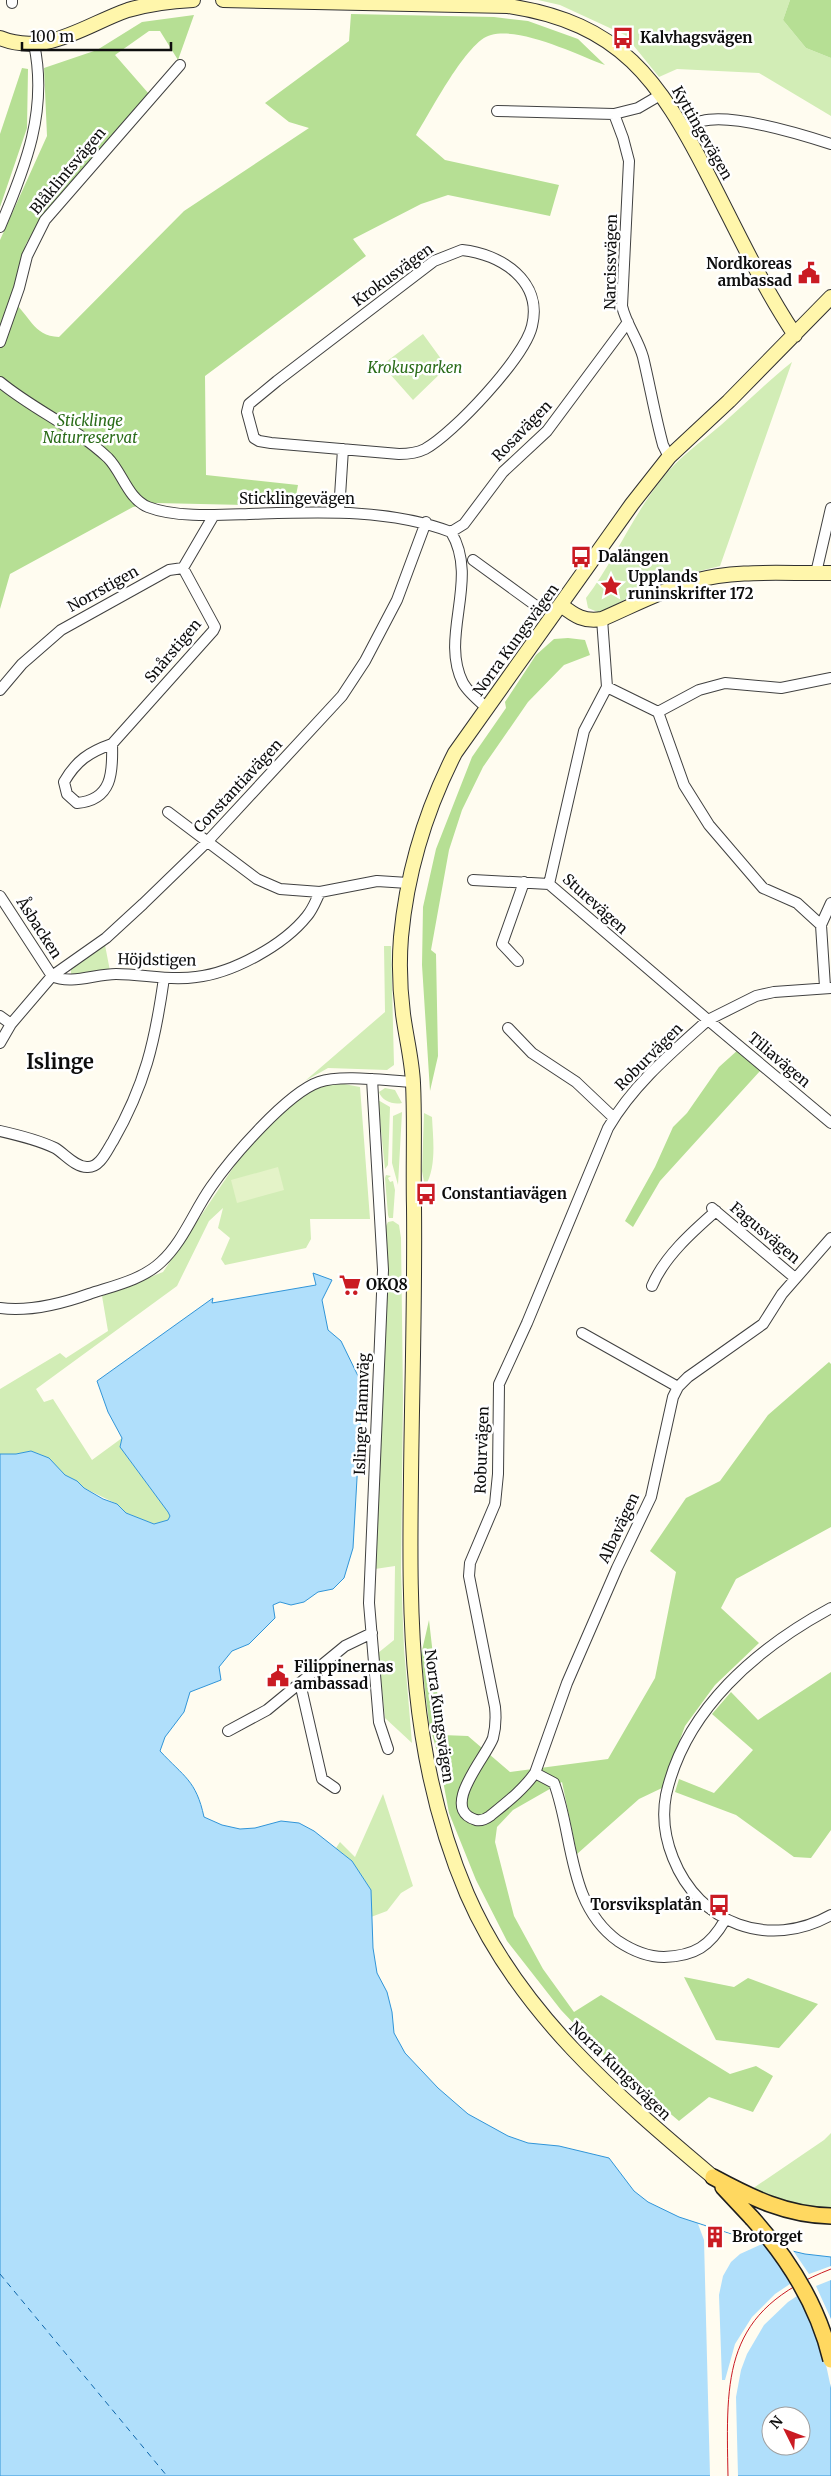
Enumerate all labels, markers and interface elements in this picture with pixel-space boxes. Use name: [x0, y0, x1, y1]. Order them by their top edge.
scale bar: [22, 20, 171, 52]
bus stop icon: Kalvhagsvägen: [610, 25, 636, 51]
text: 100 m: [30, 27, 74, 46]
place label: Kalvhagsvägen: [640, 28, 753, 47]
street label: Kyttingevägen: [668, 82, 737, 183]
street label: Blåklintsvägen: [26, 123, 110, 218]
street label: Narcissvägen: [600, 214, 621, 310]
street label: Krokusvägen: [349, 239, 437, 310]
place label: Nordkoreas ambassad: [706, 254, 792, 290]
public building icon: Nordkoreas ambassad: [796, 260, 822, 286]
park label: Krokusparken: [367, 358, 462, 377]
street label: Rosavägen: [488, 396, 555, 465]
park label: Sticklinge Naturreservat: [43, 411, 138, 447]
street label: Sticklingevägen: [239, 489, 355, 508]
bus stop icon: Dalängen: [568, 544, 594, 570]
place label: Dalängen: [598, 547, 669, 566]
street label: Norrstigen: [64, 561, 142, 616]
place label: Upplands runinskrifter 172: [628, 567, 754, 603]
place icon: Upplands runinskrifter 172: [598, 573, 624, 599]
street label: Norra Kungsvägen: [468, 580, 563, 700]
street label: Snårstigen: [140, 615, 205, 687]
street label: Constantiavägen: [189, 735, 286, 836]
street label: Sturevägen: [559, 869, 632, 938]
street label: Åsbacken: [12, 892, 68, 962]
street label: Höjdstigen: [117, 949, 197, 970]
street label: Roburvägen: [611, 1019, 686, 1094]
street label: Tiliavägen: [744, 1028, 815, 1091]
district label: Islinge: [26, 1049, 94, 1074]
bus stop icon: Constantiavägen: [413, 1181, 439, 1207]
place label: Constantiavägen: [442, 1184, 567, 1203]
street label: Fagusvägen: [726, 1198, 804, 1267]
supermarket icon: OKQ8: [337, 1272, 363, 1298]
place label: OKQ8: [366, 1275, 408, 1294]
street label: Islinge Hamnväg: [350, 1353, 373, 1475]
street label: Roburvägen: [470, 1406, 493, 1494]
street label: Albavägen: [594, 1490, 643, 1567]
street label: Norra Kungsvägen: [421, 1648, 458, 1784]
place label: Filippinernas ambassad: [294, 1657, 394, 1693]
public building icon: Filippinernas ambassad: [265, 1663, 291, 1689]
bus stop icon: Torsviksplatån: [706, 1892, 732, 1918]
place label: Torsviksplatån: [590, 1895, 702, 1914]
street label: Norra Kungsvägen: [566, 2017, 675, 2124]
building icon: Brotorget: [702, 2224, 728, 2250]
place label: Brotorget: [732, 2227, 803, 2246]
north arrow: [761, 2406, 811, 2456]
text: N: [766, 2412, 787, 2432]

